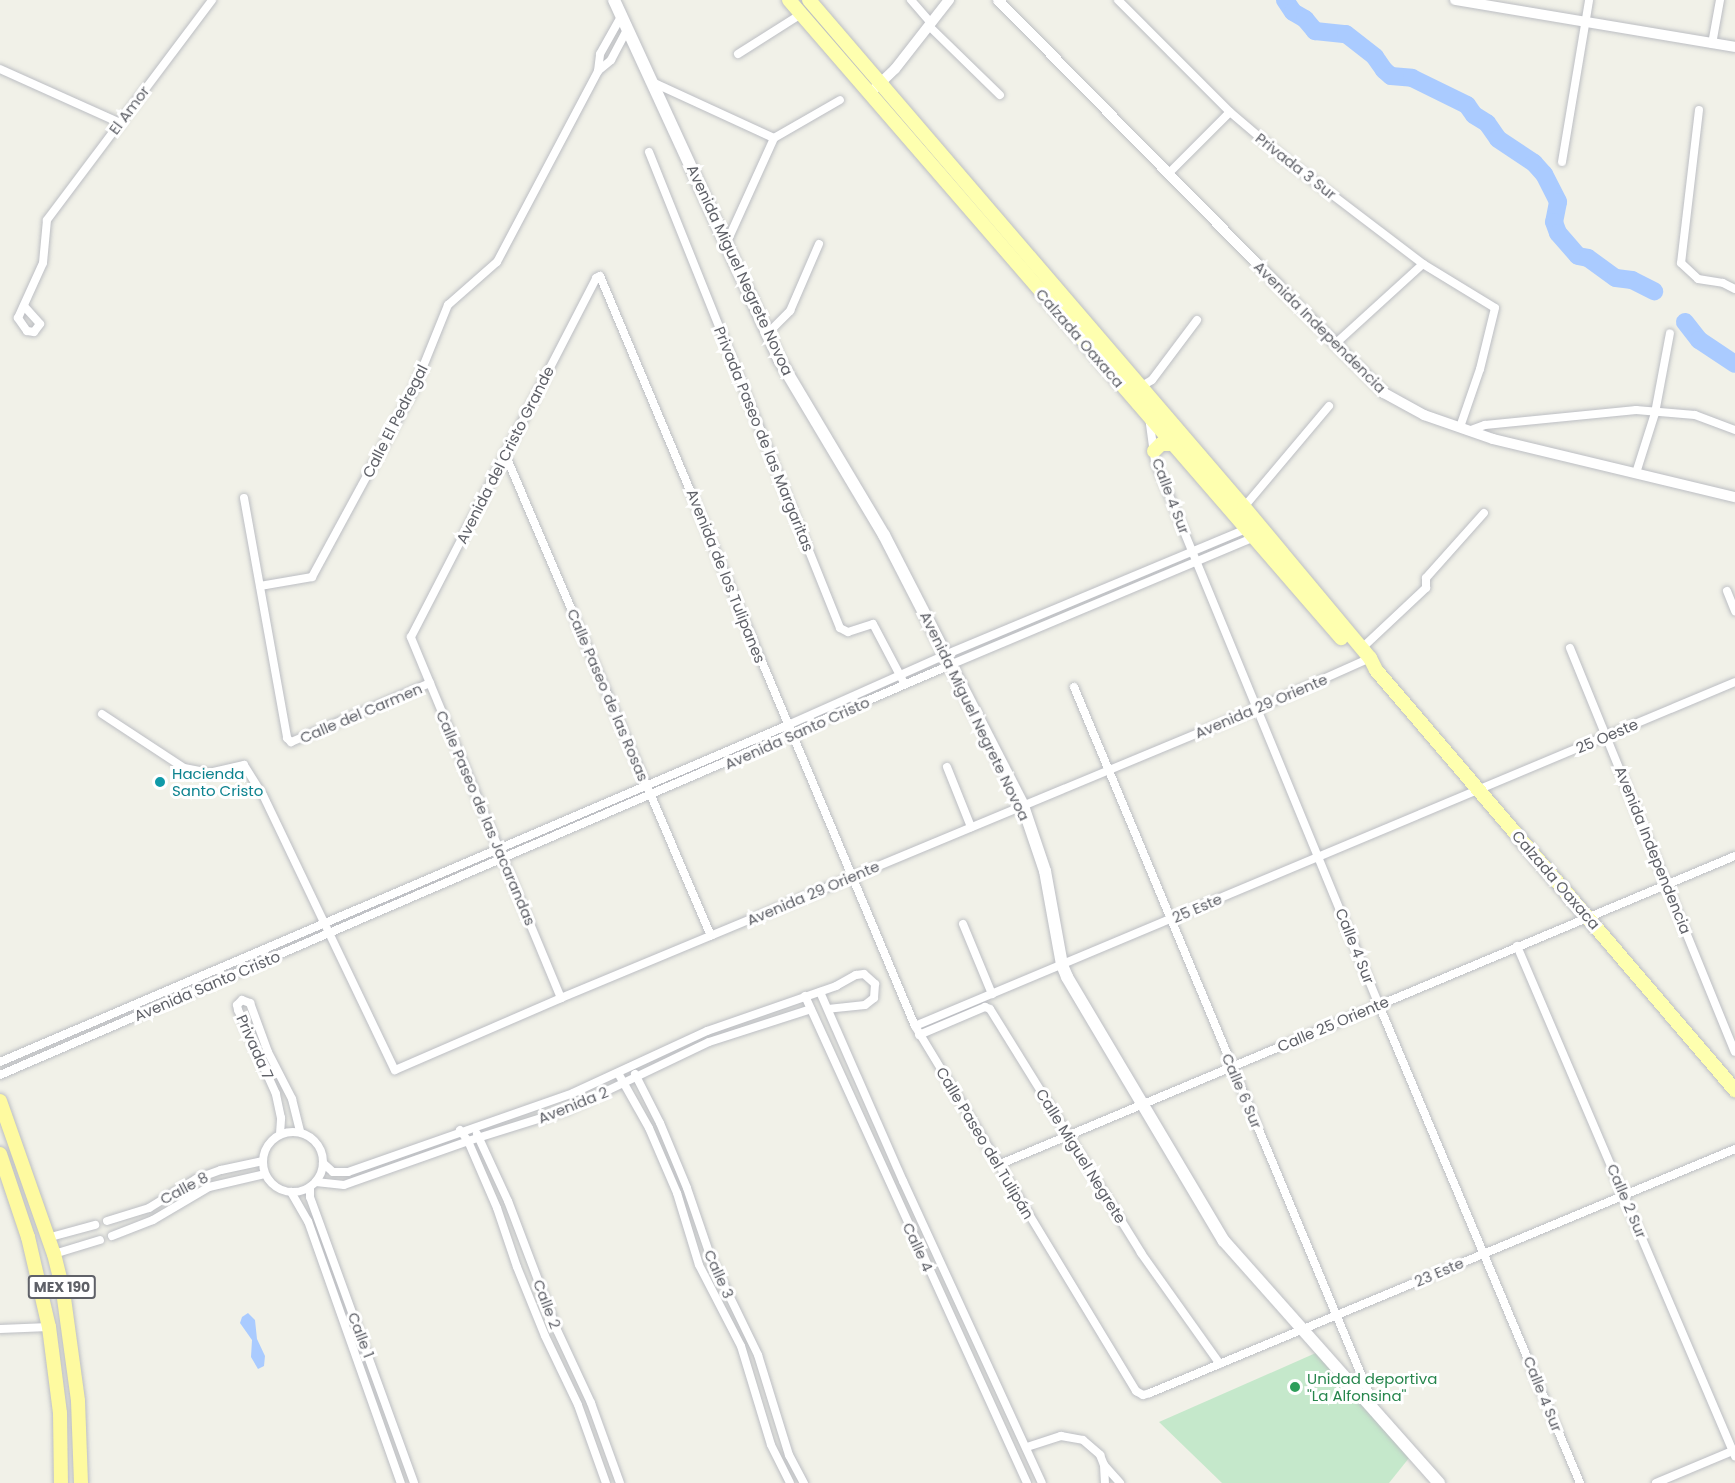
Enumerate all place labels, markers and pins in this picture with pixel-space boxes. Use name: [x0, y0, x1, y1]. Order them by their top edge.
place label: Hacienda Santo Cristo: [172, 764, 263, 799]
marker: Hacienda Santo Cristo: [153, 775, 167, 789]
place label: Unidad deportiva ''La Alfonsina'': [1307, 1369, 1437, 1404]
marker: Unidad deportiva ''La Alfonsina'': [1288, 1380, 1302, 1394]

